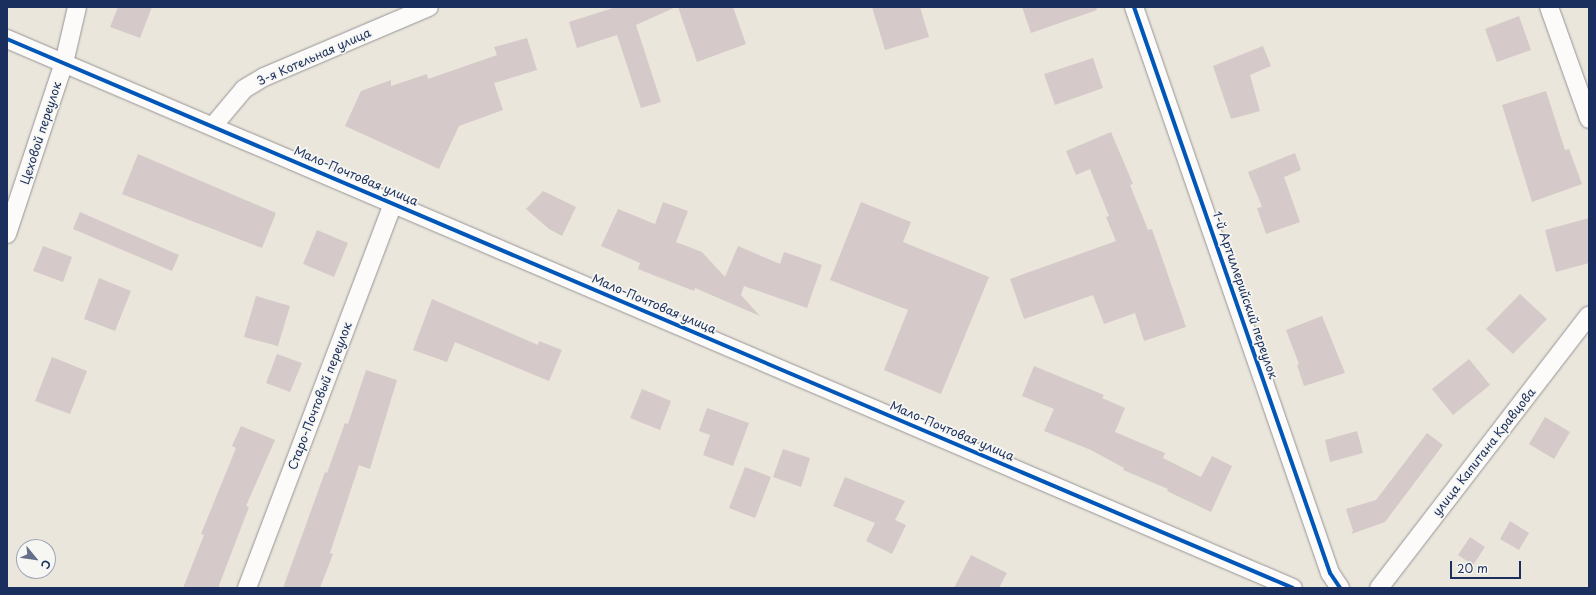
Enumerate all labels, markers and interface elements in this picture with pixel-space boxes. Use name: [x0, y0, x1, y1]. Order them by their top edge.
street label: 3-я Котельная улица: [254, 25, 374, 89]
street label: Цеховой переулок: [18, 80, 64, 186]
street label: Мало-Почтовая улица: [292, 143, 420, 209]
street label: 1-й Артиллерийский переулок: [1209, 209, 1281, 381]
street label: Мало-Почтовая улица: [590, 271, 718, 337]
street label: Старо-Почтовый переулок: [285, 320, 355, 472]
street label: улица Капитана Кравцова: [1429, 385, 1539, 519]
street label: Мало-Почтовая улица: [888, 398, 1016, 464]
north arrow: [16, 539, 56, 579]
scale bar: [1452, 553, 1523, 579]
text: С: [37, 557, 55, 572]
text: 20 m: [1457, 559, 1488, 577]

